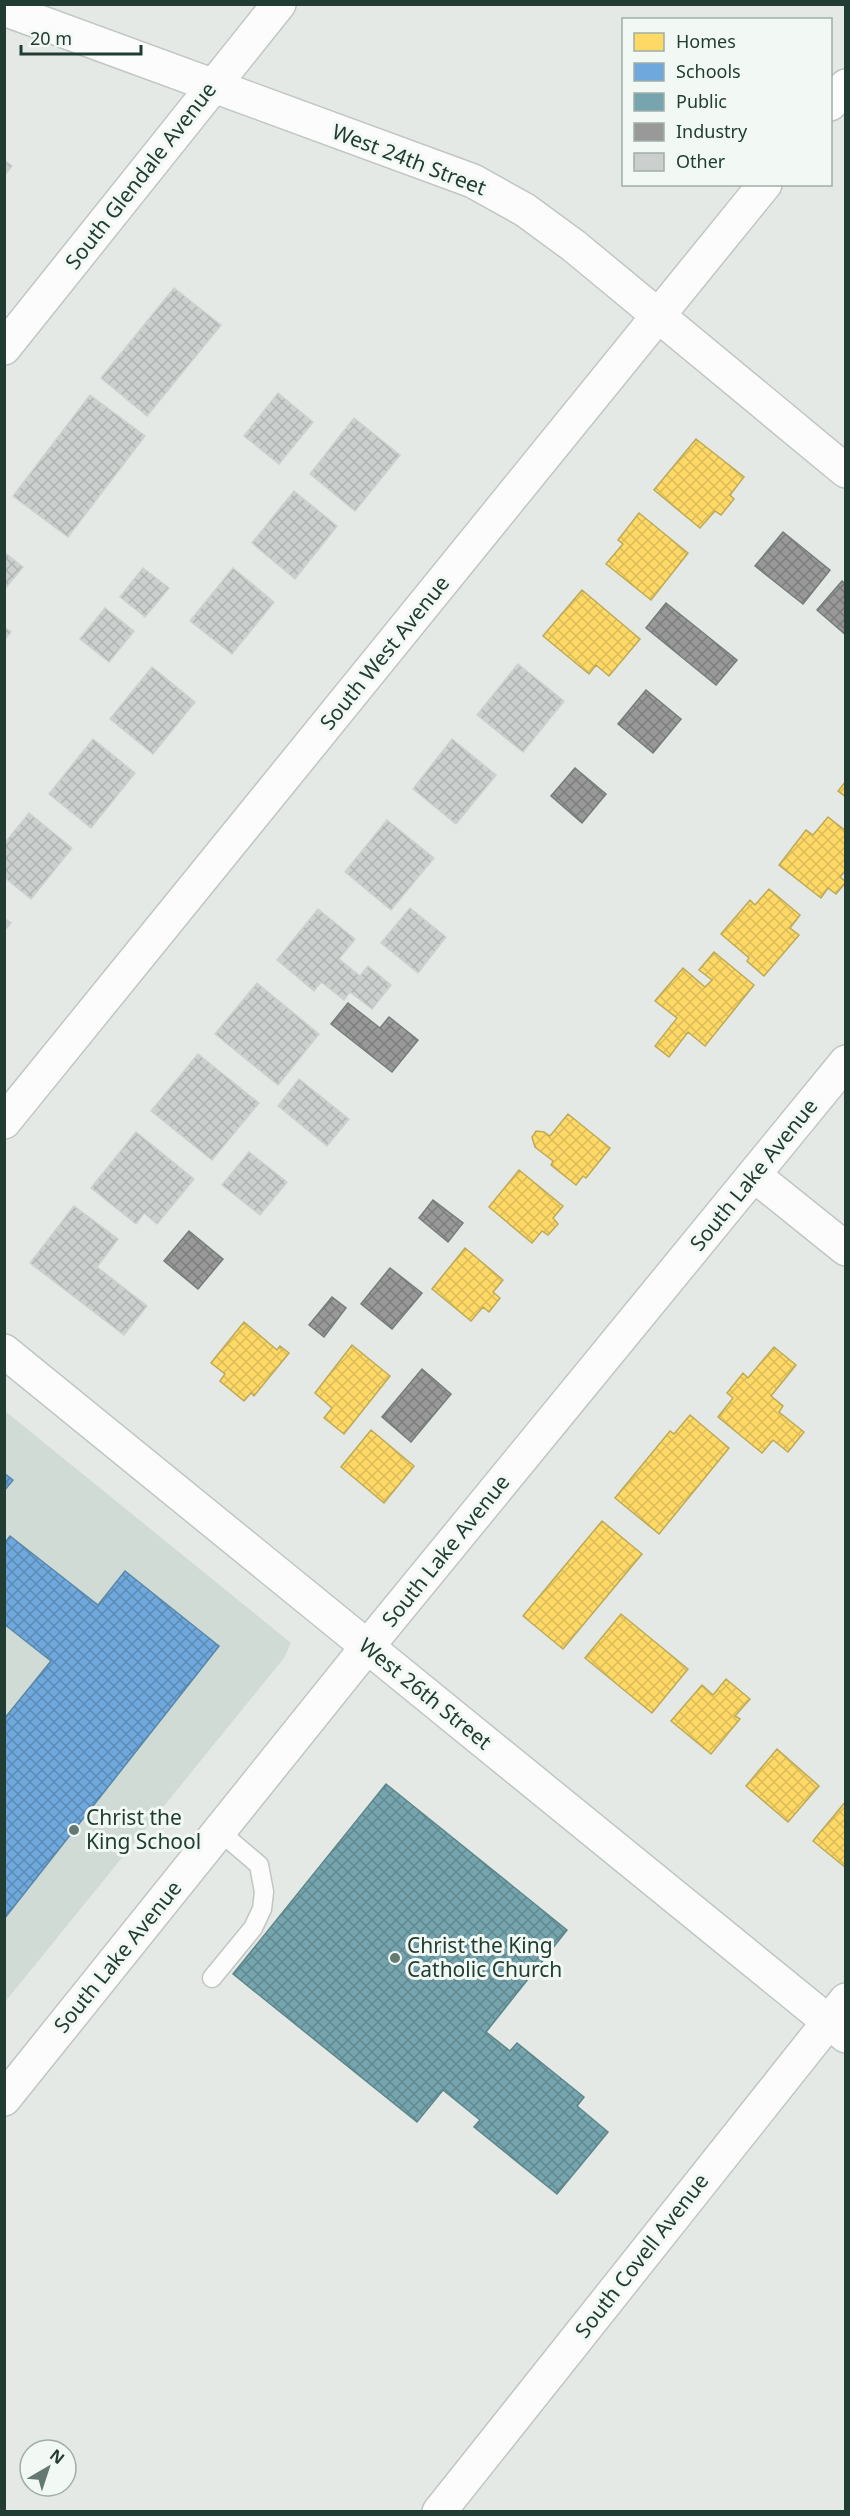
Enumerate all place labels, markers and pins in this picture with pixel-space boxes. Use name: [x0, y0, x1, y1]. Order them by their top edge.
place label: Christ the King School: [86, 1803, 201, 1855]
marker: Christ the King School: [67, 1823, 81, 1837]
place label: Christ the King Catholic Church: [407, 1931, 562, 1983]
marker: Christ the King Catholic Church: [388, 1951, 402, 1965]

